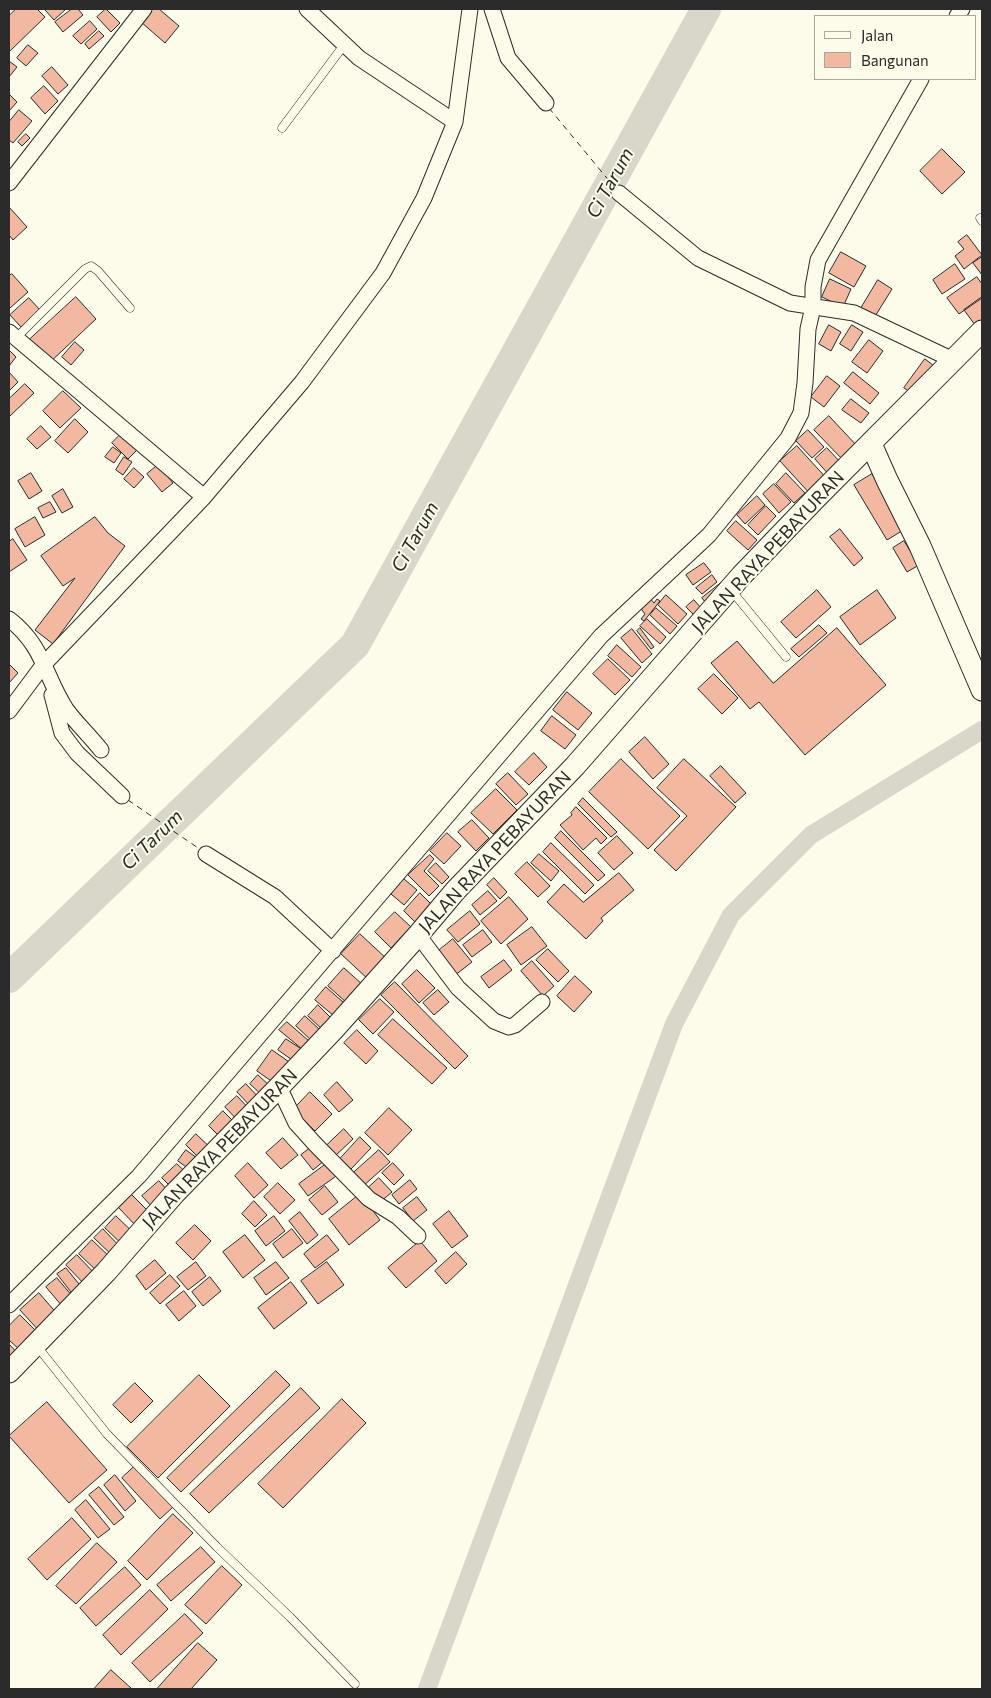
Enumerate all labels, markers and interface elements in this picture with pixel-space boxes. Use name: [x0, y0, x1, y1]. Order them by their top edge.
legend: [814, 15, 976, 80]
text: Jalan: [861, 26, 893, 44]
text: Bangunan: [861, 51, 929, 69]
water label: Ci Tarum: [581, 144, 639, 222]
street label: JALAN RAYA PEBAYURAN: [687, 467, 849, 637]
water label: Ci Tarum: [386, 498, 444, 576]
street label: JALAN RAYA PEBAYURAN: [414, 767, 576, 937]
water label: Ci Tarum: [116, 805, 188, 875]
street label: JALAN RAYA PEBAYURAN: [138, 1065, 302, 1233]

